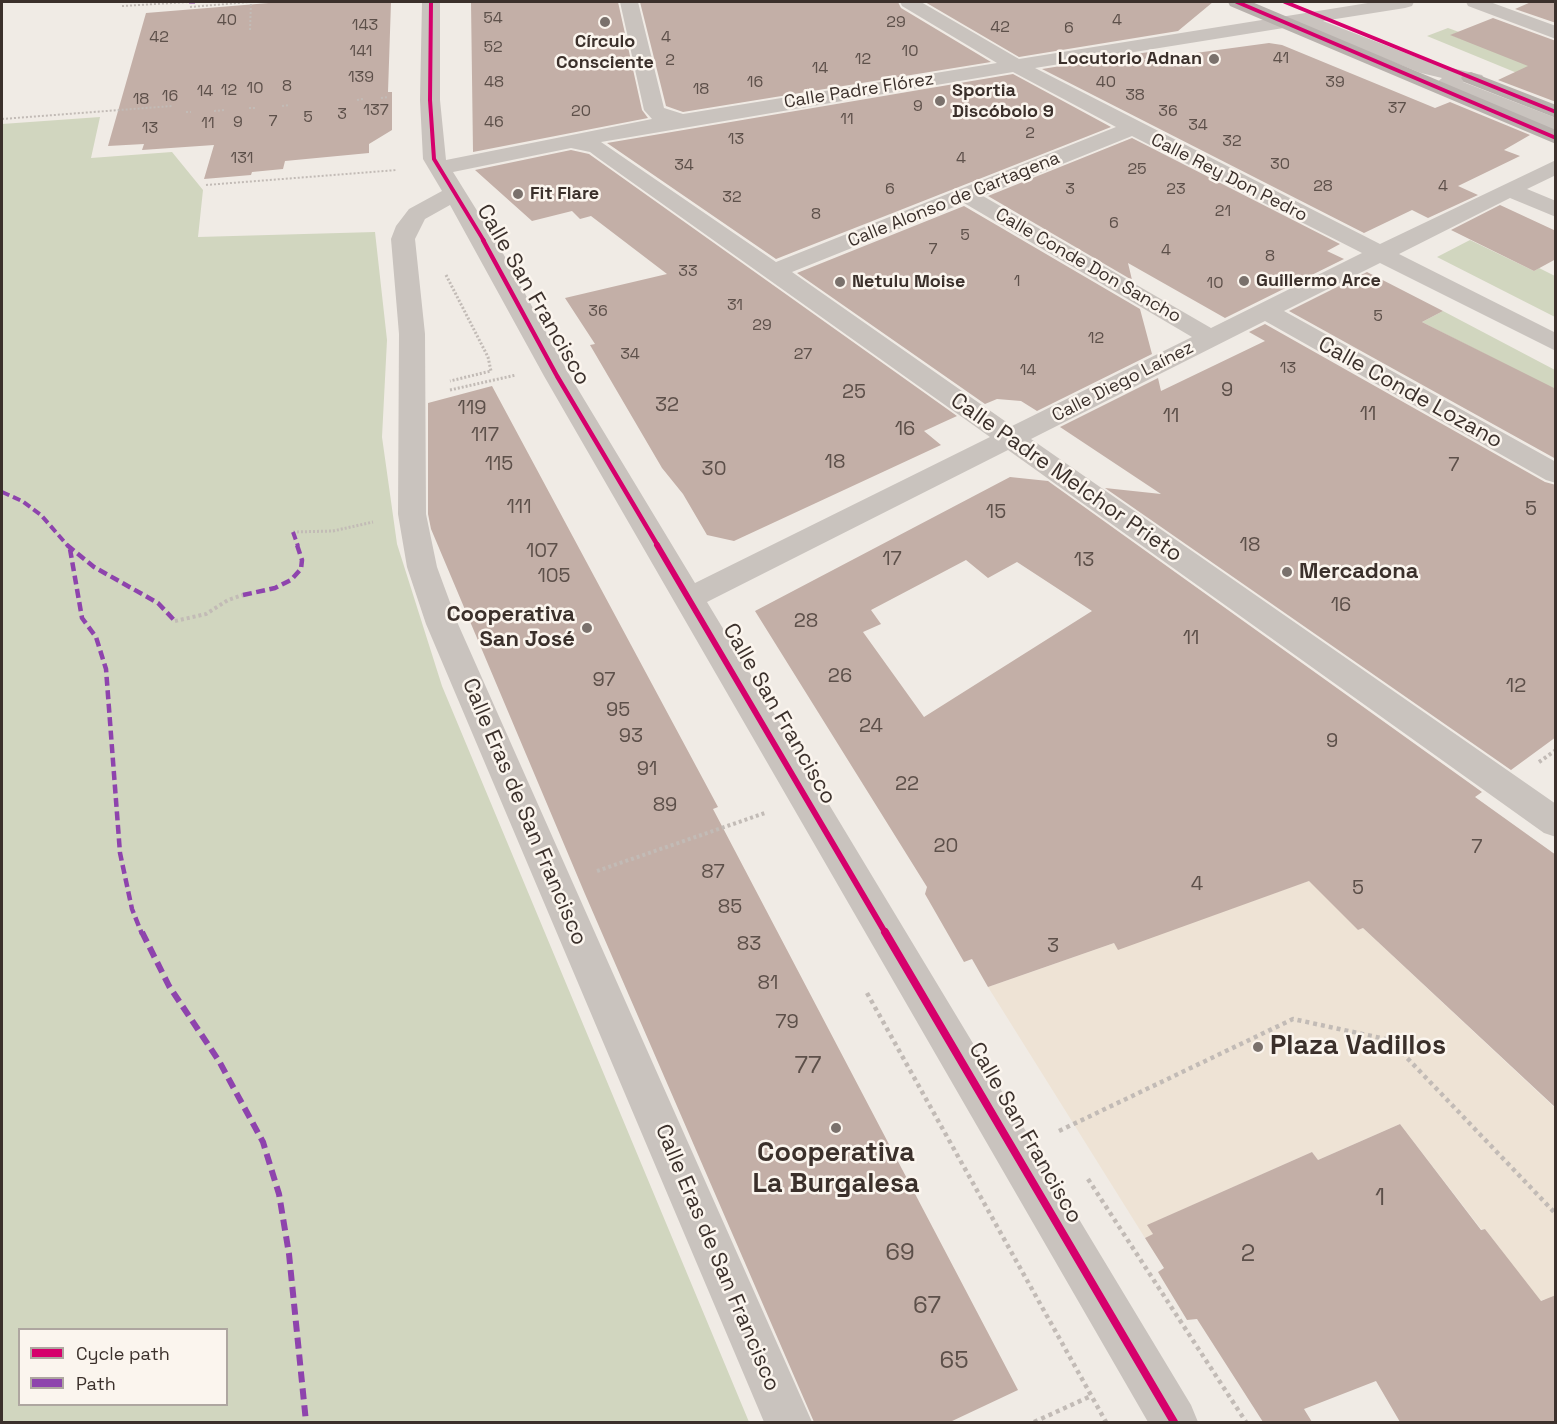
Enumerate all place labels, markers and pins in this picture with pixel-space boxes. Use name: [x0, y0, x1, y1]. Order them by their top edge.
marker: Círculo Consciente: [598, 15, 612, 29]
place label: Círculo Consciente: [556, 31, 654, 74]
place label: Locutorio Adnan: [1058, 48, 1202, 70]
marker: Locutorio Adnan: [1207, 52, 1221, 66]
place label: Sportia Discóbolo 9: [952, 80, 1054, 122]
marker: Sportia Discóbolo 9: [933, 94, 947, 108]
place label: Fit Flare: [530, 183, 599, 205]
marker: Fit Flare: [511, 187, 525, 201]
place label: Guillermo Arce: [1256, 270, 1381, 292]
place label: Netulu Moise: [852, 271, 965, 293]
marker: Guillermo Arce: [1237, 274, 1251, 288]
marker: Netulu Moise: [833, 275, 847, 289]
place label: Mercadona: [1299, 559, 1419, 585]
marker: Mercadona: [1280, 565, 1294, 579]
place label: Cooperativa San José: [446, 602, 575, 654]
marker: Cooperativa San José: [580, 621, 594, 635]
place label: Plaza Vadillos: [1270, 1031, 1446, 1063]
marker: Plaza Vadillos: [1251, 1040, 1265, 1054]
marker: Cooperativa La Burgalesa: [829, 1121, 843, 1135]
place label: Cooperativa La Burgalesa: [752, 1138, 920, 1201]

